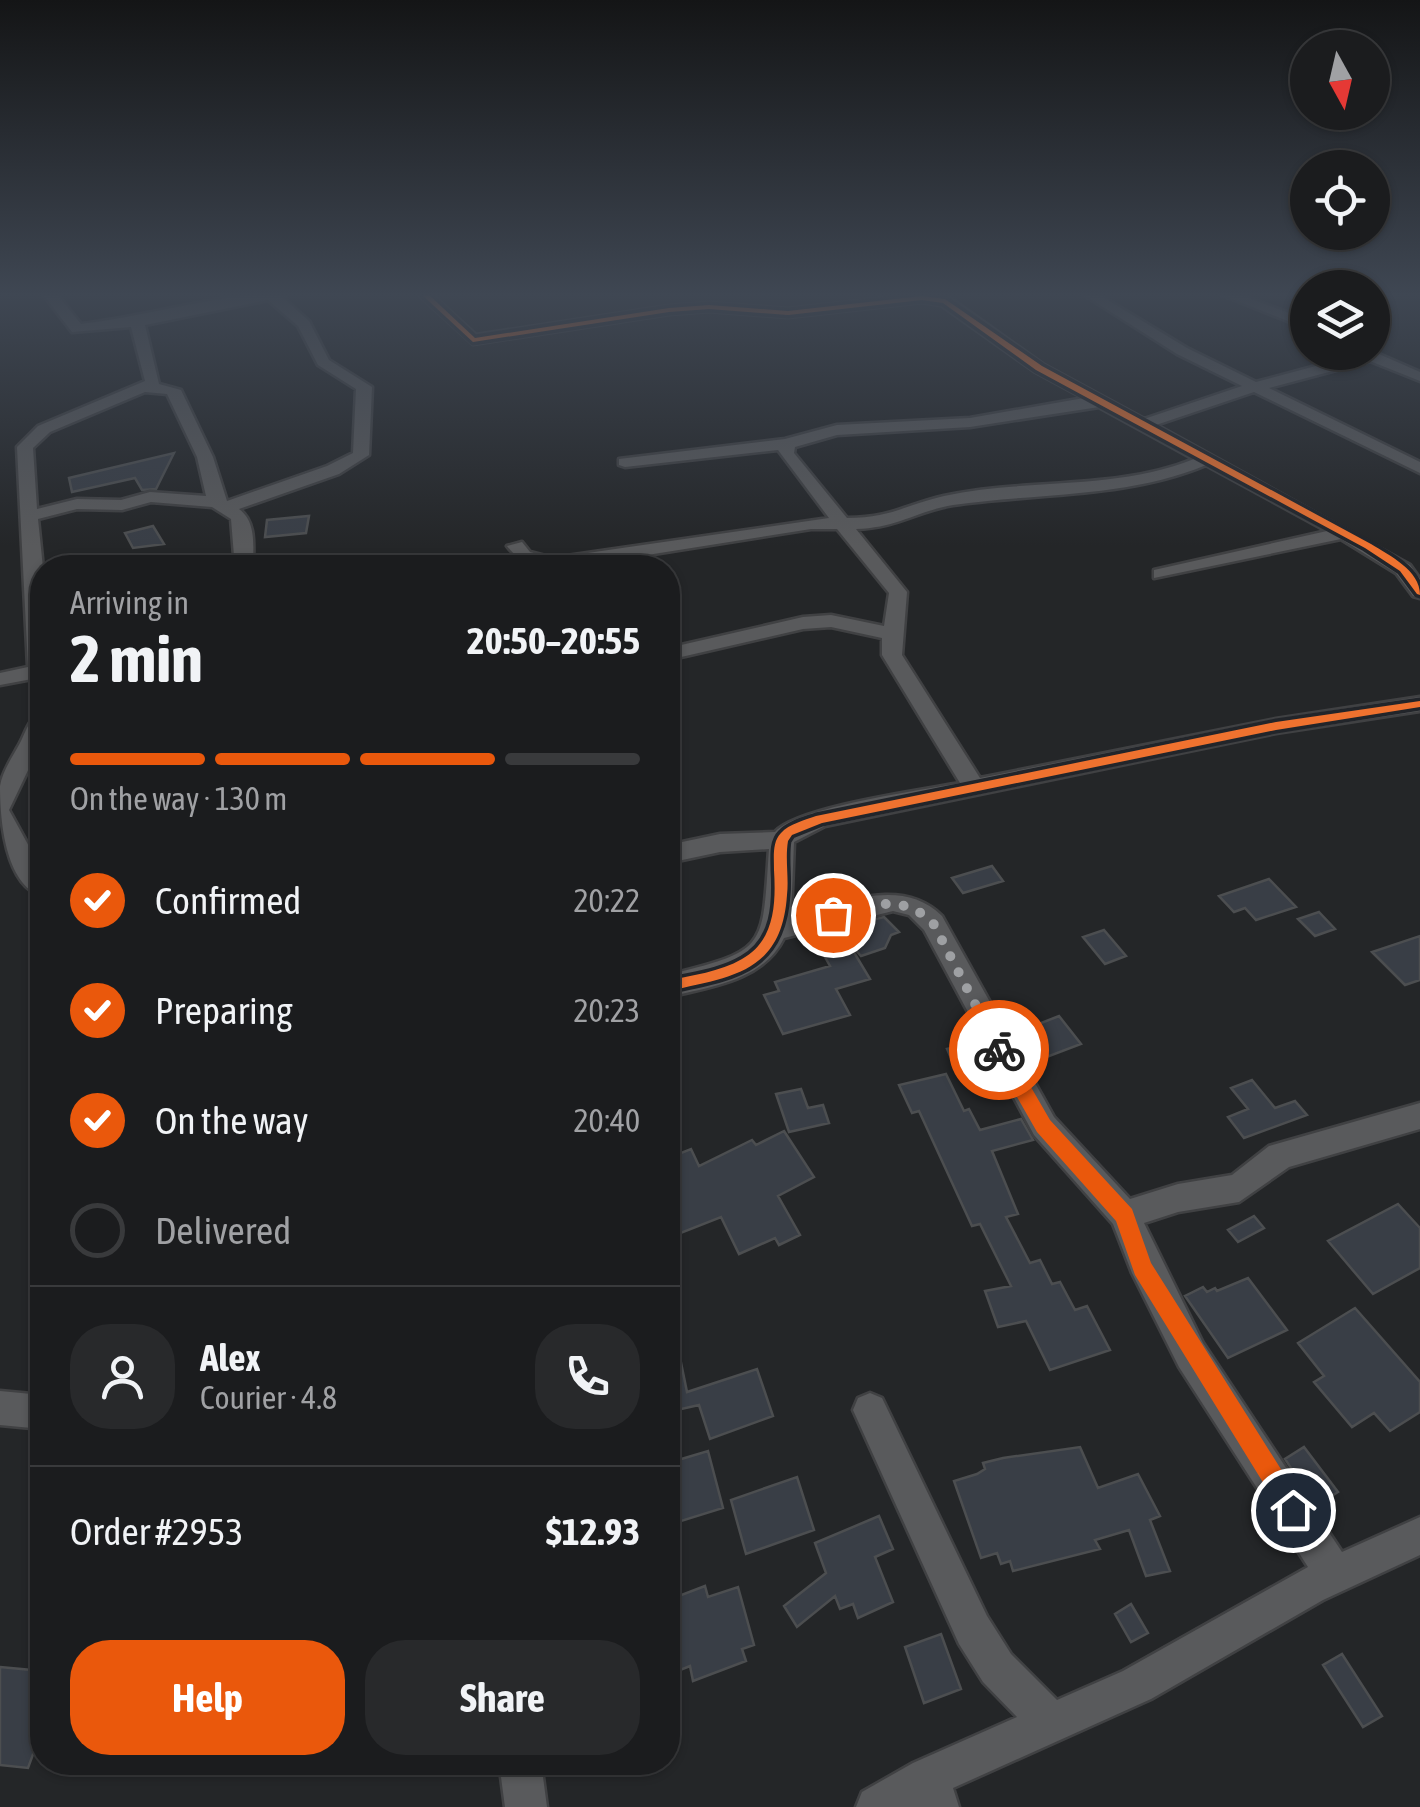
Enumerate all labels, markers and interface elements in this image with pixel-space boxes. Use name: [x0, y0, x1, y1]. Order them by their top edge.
north arrow: [1290, 30, 1390, 130]
map controls: [1290, 30, 1390, 370]
button: locate: [1290, 150, 1390, 250]
button: layers: [1290, 270, 1390, 370]
text: Arriving in: [70, 584, 189, 621]
text: 20:50–20:55: [467, 619, 640, 662]
text: 2 min: [70, 621, 203, 696]
text: On the way · 130 m: [70, 780, 287, 817]
icon: check: [70, 873, 125, 928]
pin: [791, 873, 876, 958]
text: Confirmed: [155, 879, 301, 922]
text: 20:22: [574, 882, 640, 919]
icon: bag: [806, 888, 861, 943]
icon: check: [70, 983, 125, 1038]
text: Preparing: [155, 989, 293, 1032]
text: 20:23: [574, 992, 640, 1029]
courier: [949, 1000, 1049, 1100]
icon: bike: [972, 1023, 1027, 1078]
icon: check: [70, 1093, 125, 1148]
text: On the way: [155, 1099, 308, 1142]
text: 20:40: [574, 1102, 640, 1139]
text: Delivered: [155, 1209, 291, 1252]
button: person: [70, 1324, 175, 1429]
button: phone: [535, 1324, 640, 1429]
text: Alex: [200, 1336, 261, 1379]
text: Courier · 4.8: [200, 1379, 337, 1416]
pin: [1251, 1468, 1336, 1553]
icon: home: [1266, 1483, 1321, 1538]
text: Order #2953: [70, 1510, 243, 1553]
text: $12.93: [546, 1510, 640, 1553]
button: Help: [70, 1640, 345, 1755]
button: Share: [365, 1640, 640, 1755]

